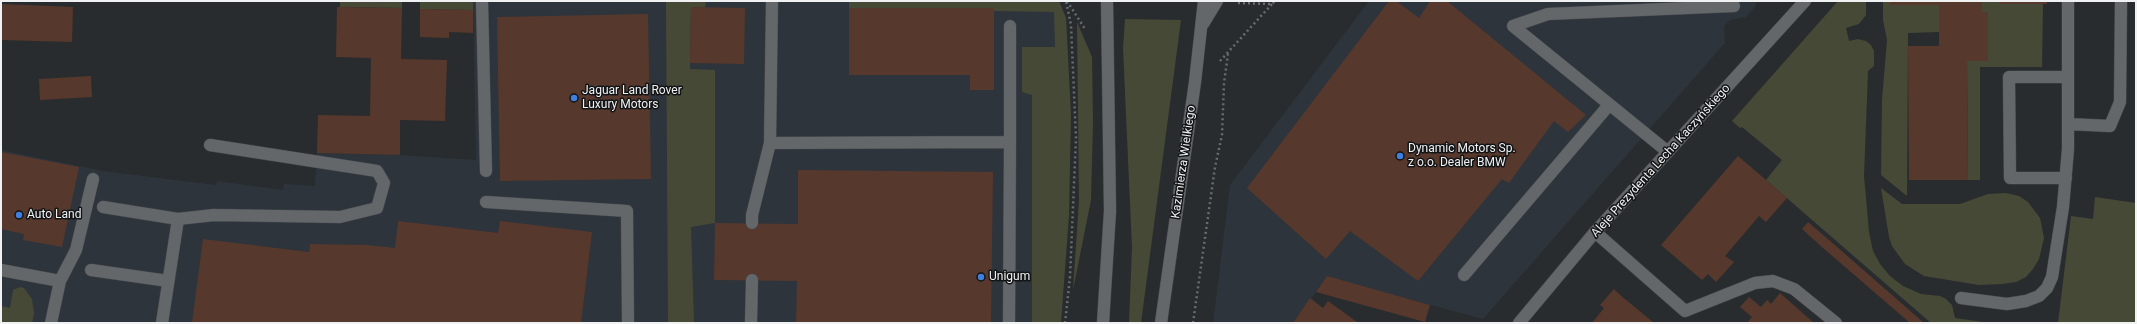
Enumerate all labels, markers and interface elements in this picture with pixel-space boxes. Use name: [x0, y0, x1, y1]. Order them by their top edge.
street label: Aleje Prezydenta Lecha Kaczyńskiego: [1588, 82, 1734, 240]
place label: Jaguar Land Rover Luxury Motors: [582, 84, 682, 112]
marker: Jaguar Land Rover Luxury Motors: [569, 93, 579, 103]
street label: Kazimierza Wielkiego: [1169, 105, 1199, 219]
place label: Dynamic Motors Sp. z o.o. Dealer BMW: [1408, 142, 1516, 170]
marker: Dynamic Motors Sp. z o.o. Dealer BMW: [1395, 151, 1405, 161]
place label: Auto Land: [27, 208, 81, 222]
marker: Auto Land: [14, 210, 24, 220]
place label: Unigum: [989, 270, 1030, 284]
marker: Unigum: [976, 272, 986, 282]

